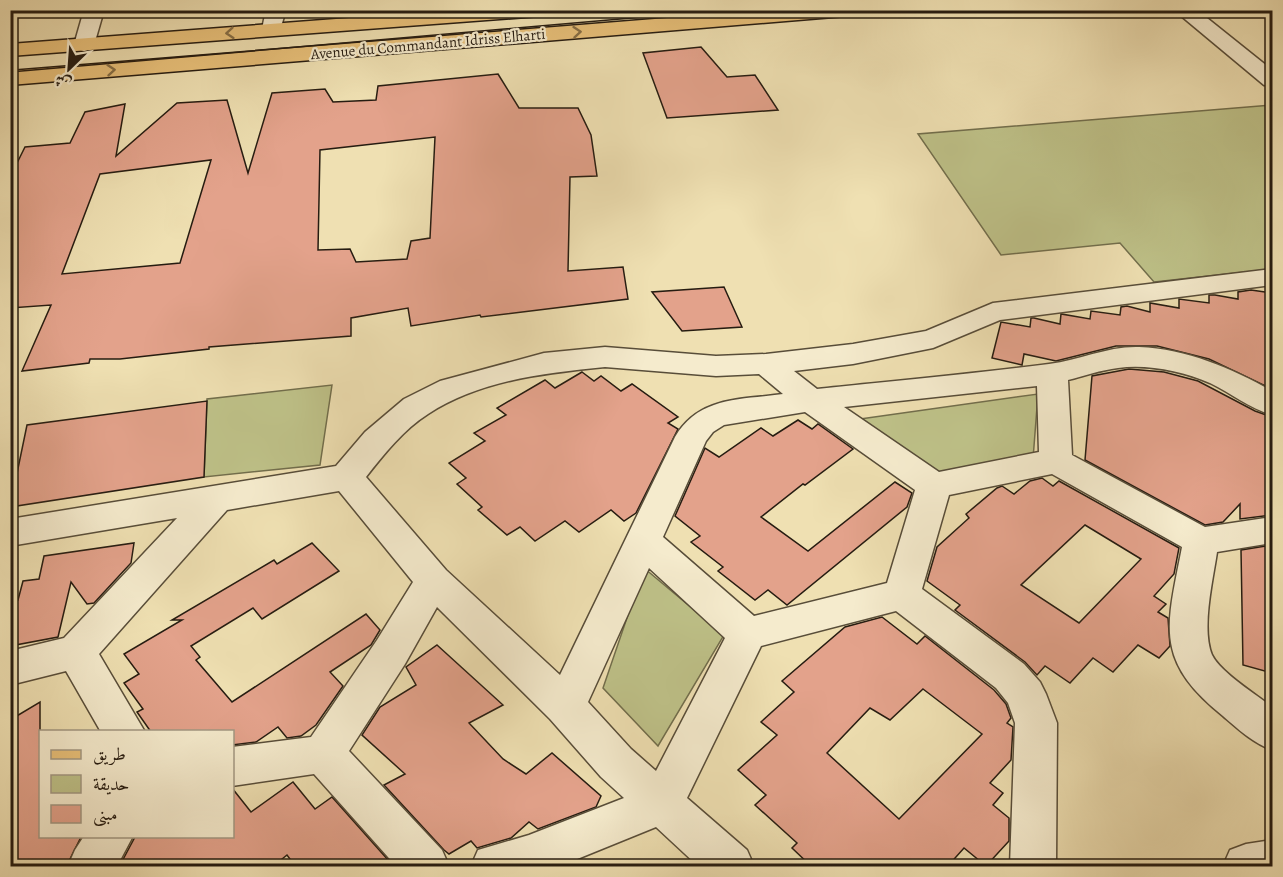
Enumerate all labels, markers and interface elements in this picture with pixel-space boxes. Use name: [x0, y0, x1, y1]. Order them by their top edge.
street label: Avenue du Commandant Idriss Elharti: [309, 24, 546, 64]
one-way arrow: [225, 26, 234, 39]
one-way arrow: [573, 26, 582, 39]
north arrow: [39, 39, 99, 99]
one-way arrow: [106, 64, 115, 77]
text: ش: [51, 68, 75, 95]
legend: [39, 730, 234, 838]
text: طريق: [93, 742, 126, 766]
text: حديقة: [93, 772, 129, 796]
text: مبنى: [93, 802, 118, 827]

